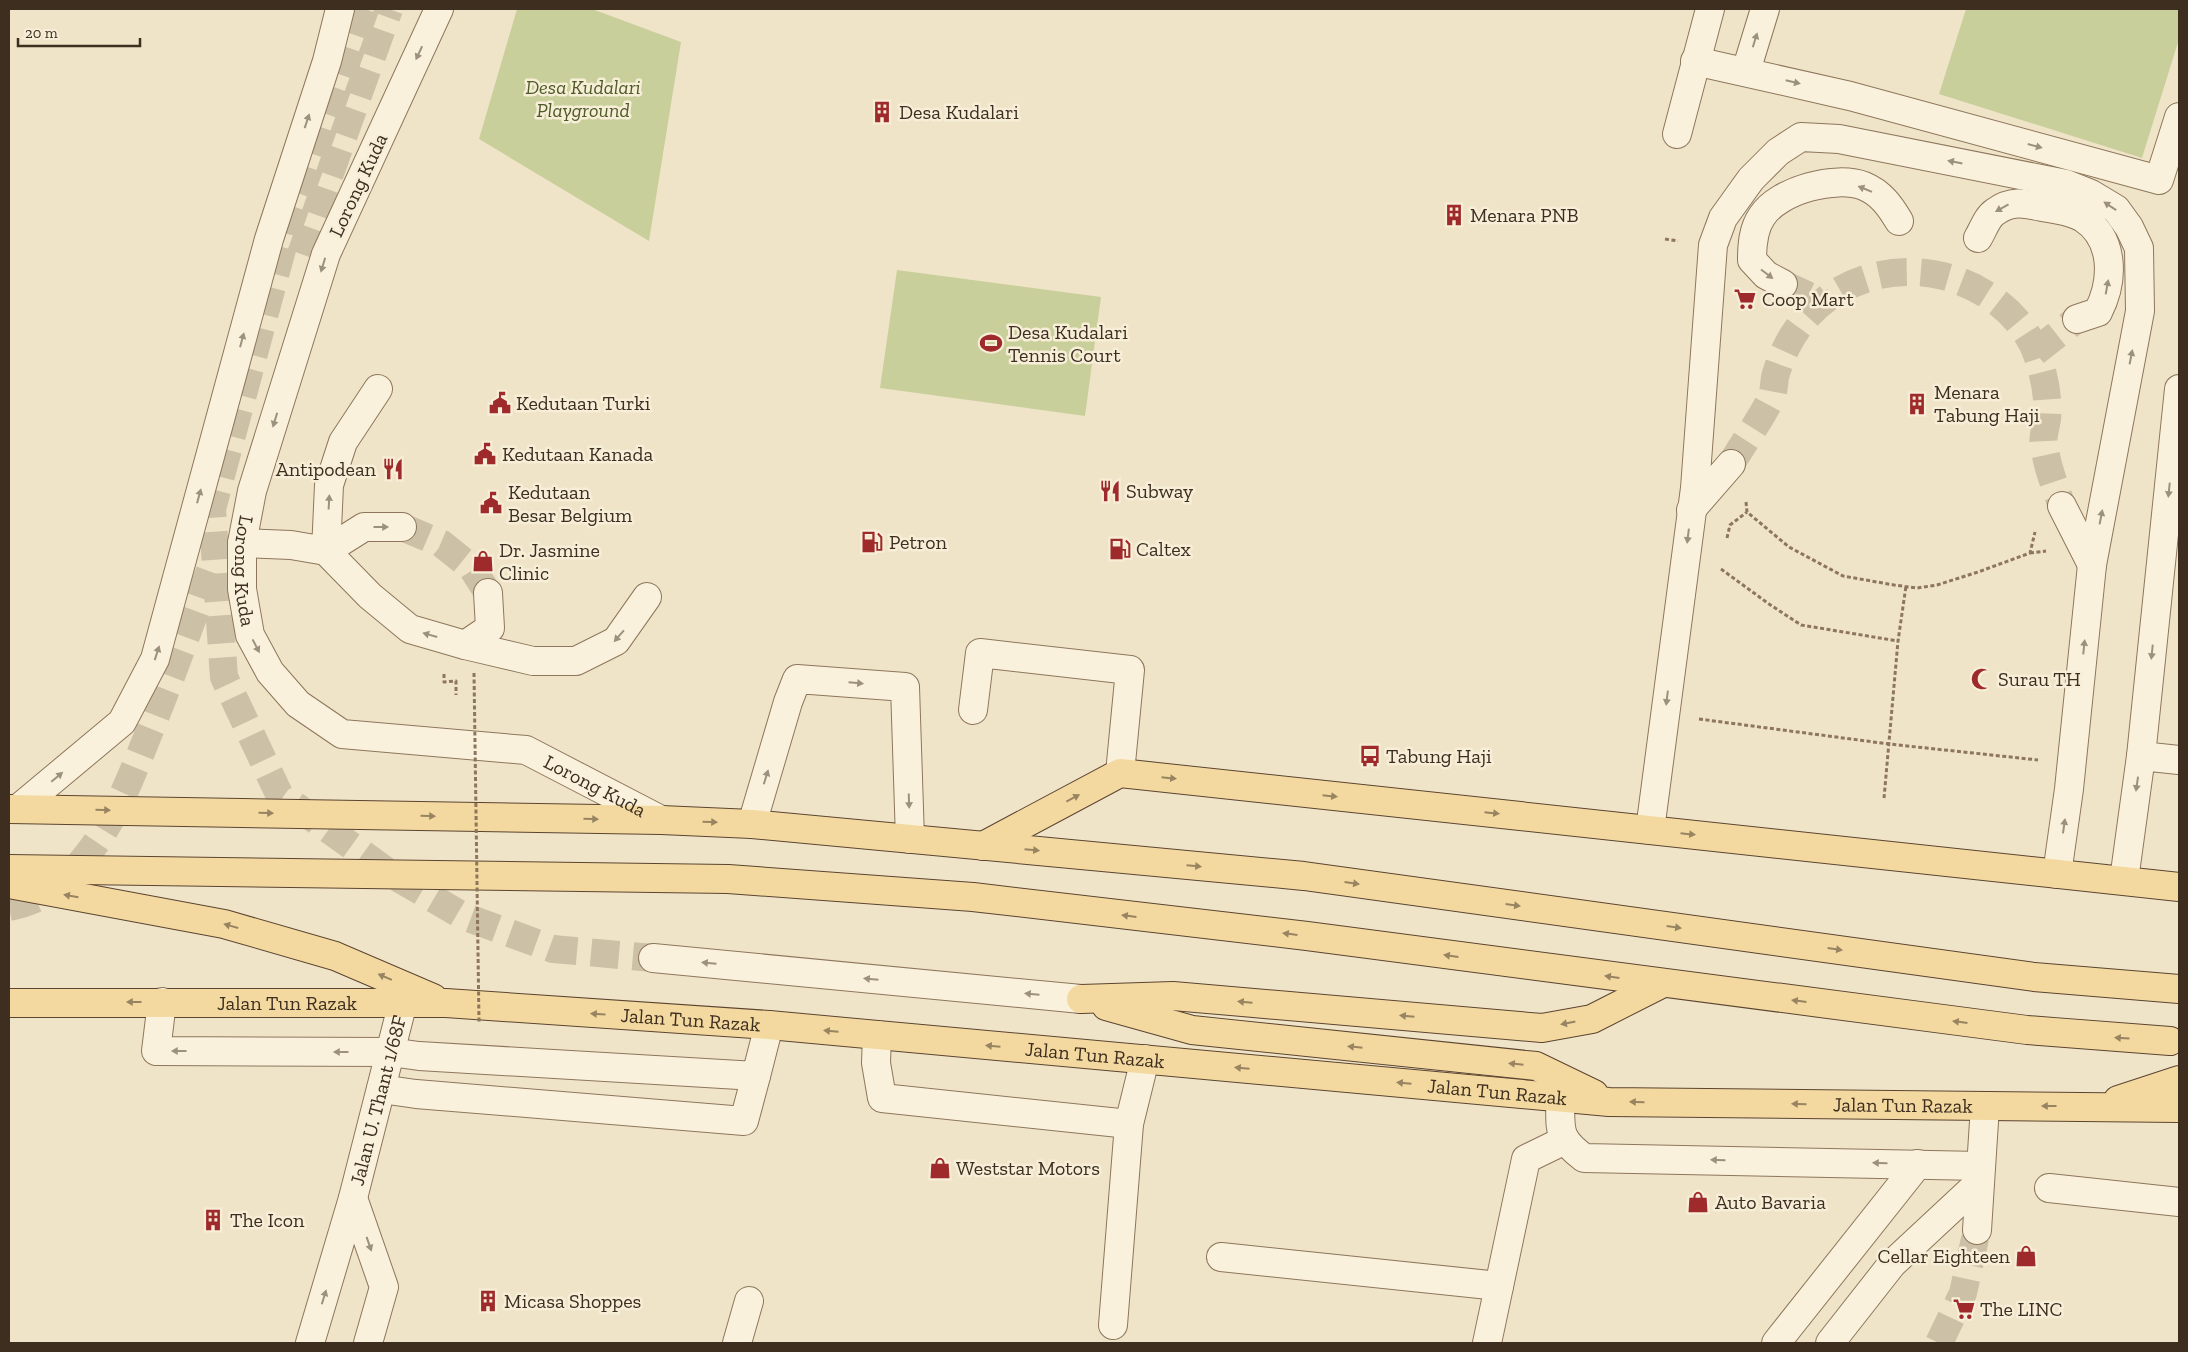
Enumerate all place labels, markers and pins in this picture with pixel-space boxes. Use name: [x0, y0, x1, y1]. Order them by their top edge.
building icon: Desa Kudalari: [869, 99, 895, 125]
place label: Desa Kudalari: [899, 100, 1019, 124]
building icon: Menara PNB: [1441, 202, 1467, 228]
place label: Menara PNB: [1470, 203, 1578, 227]
supermarket icon: Coop Mart: [1732, 286, 1758, 312]
place label: Coop Mart: [1762, 287, 1854, 311]
place label: Desa Kudalari Tennis Court: [1008, 320, 1128, 367]
sports icon: Desa Kudalari Tennis Court: [978, 330, 1004, 356]
place label: Menara Tabung Haji: [1934, 380, 2040, 427]
public building icon: Kedutaan Turki: [487, 390, 513, 416]
place label: Kedutaan Turki: [516, 391, 651, 415]
building icon: Menara Tabung Haji: [1904, 391, 1930, 417]
public building icon: Kedutaan Kanada: [472, 441, 498, 467]
place label: Kedutaan Kanada: [502, 442, 653, 466]
restaurant icon: Antipodean: [380, 456, 406, 482]
place label: Antipodean: [276, 457, 377, 481]
restaurant icon: Subway: [1097, 478, 1123, 504]
place label: Subway: [1126, 479, 1194, 503]
place label: Kedutaan Besar Belgium: [508, 480, 633, 527]
public building icon: Kedutaan Besar Belgium: [478, 490, 504, 516]
fuel station icon: Petron: [859, 529, 885, 555]
place label: Petron: [889, 530, 948, 554]
fuel station icon: Caltex: [1107, 536, 1133, 562]
place label: Caltex: [1136, 537, 1191, 561]
place label: Dr. Jasmine Clinic: [499, 538, 600, 585]
shop icon: Dr. Jasmine Clinic: [470, 548, 496, 574]
mosque icon: Surau TH: [1969, 666, 1995, 692]
place label: Surau TH: [1998, 667, 2081, 691]
bus stop icon: Tabung Haji: [1357, 743, 1383, 769]
place label: Tabung Haji: [1386, 744, 1492, 768]
shop icon: Weststar Motors: [927, 1155, 953, 1181]
place label: Weststar Motors: [956, 1156, 1100, 1180]
shop icon: Auto Bavaria: [1685, 1189, 1711, 1215]
place label: Auto Bavaria: [1715, 1190, 1826, 1214]
building icon: The Icon: [200, 1207, 226, 1233]
place label: The Icon: [230, 1208, 305, 1232]
shop icon: Cellar Eighteen: [2013, 1243, 2039, 1269]
place label: Cellar Eighteen: [1878, 1244, 2011, 1268]
building icon: Micasa Shoppes: [475, 1288, 501, 1314]
place label: Micasa Shoppes: [504, 1289, 641, 1313]
supermarket icon: The LINC: [1951, 1296, 1977, 1322]
place label: The LINC: [1980, 1297, 2062, 1321]

